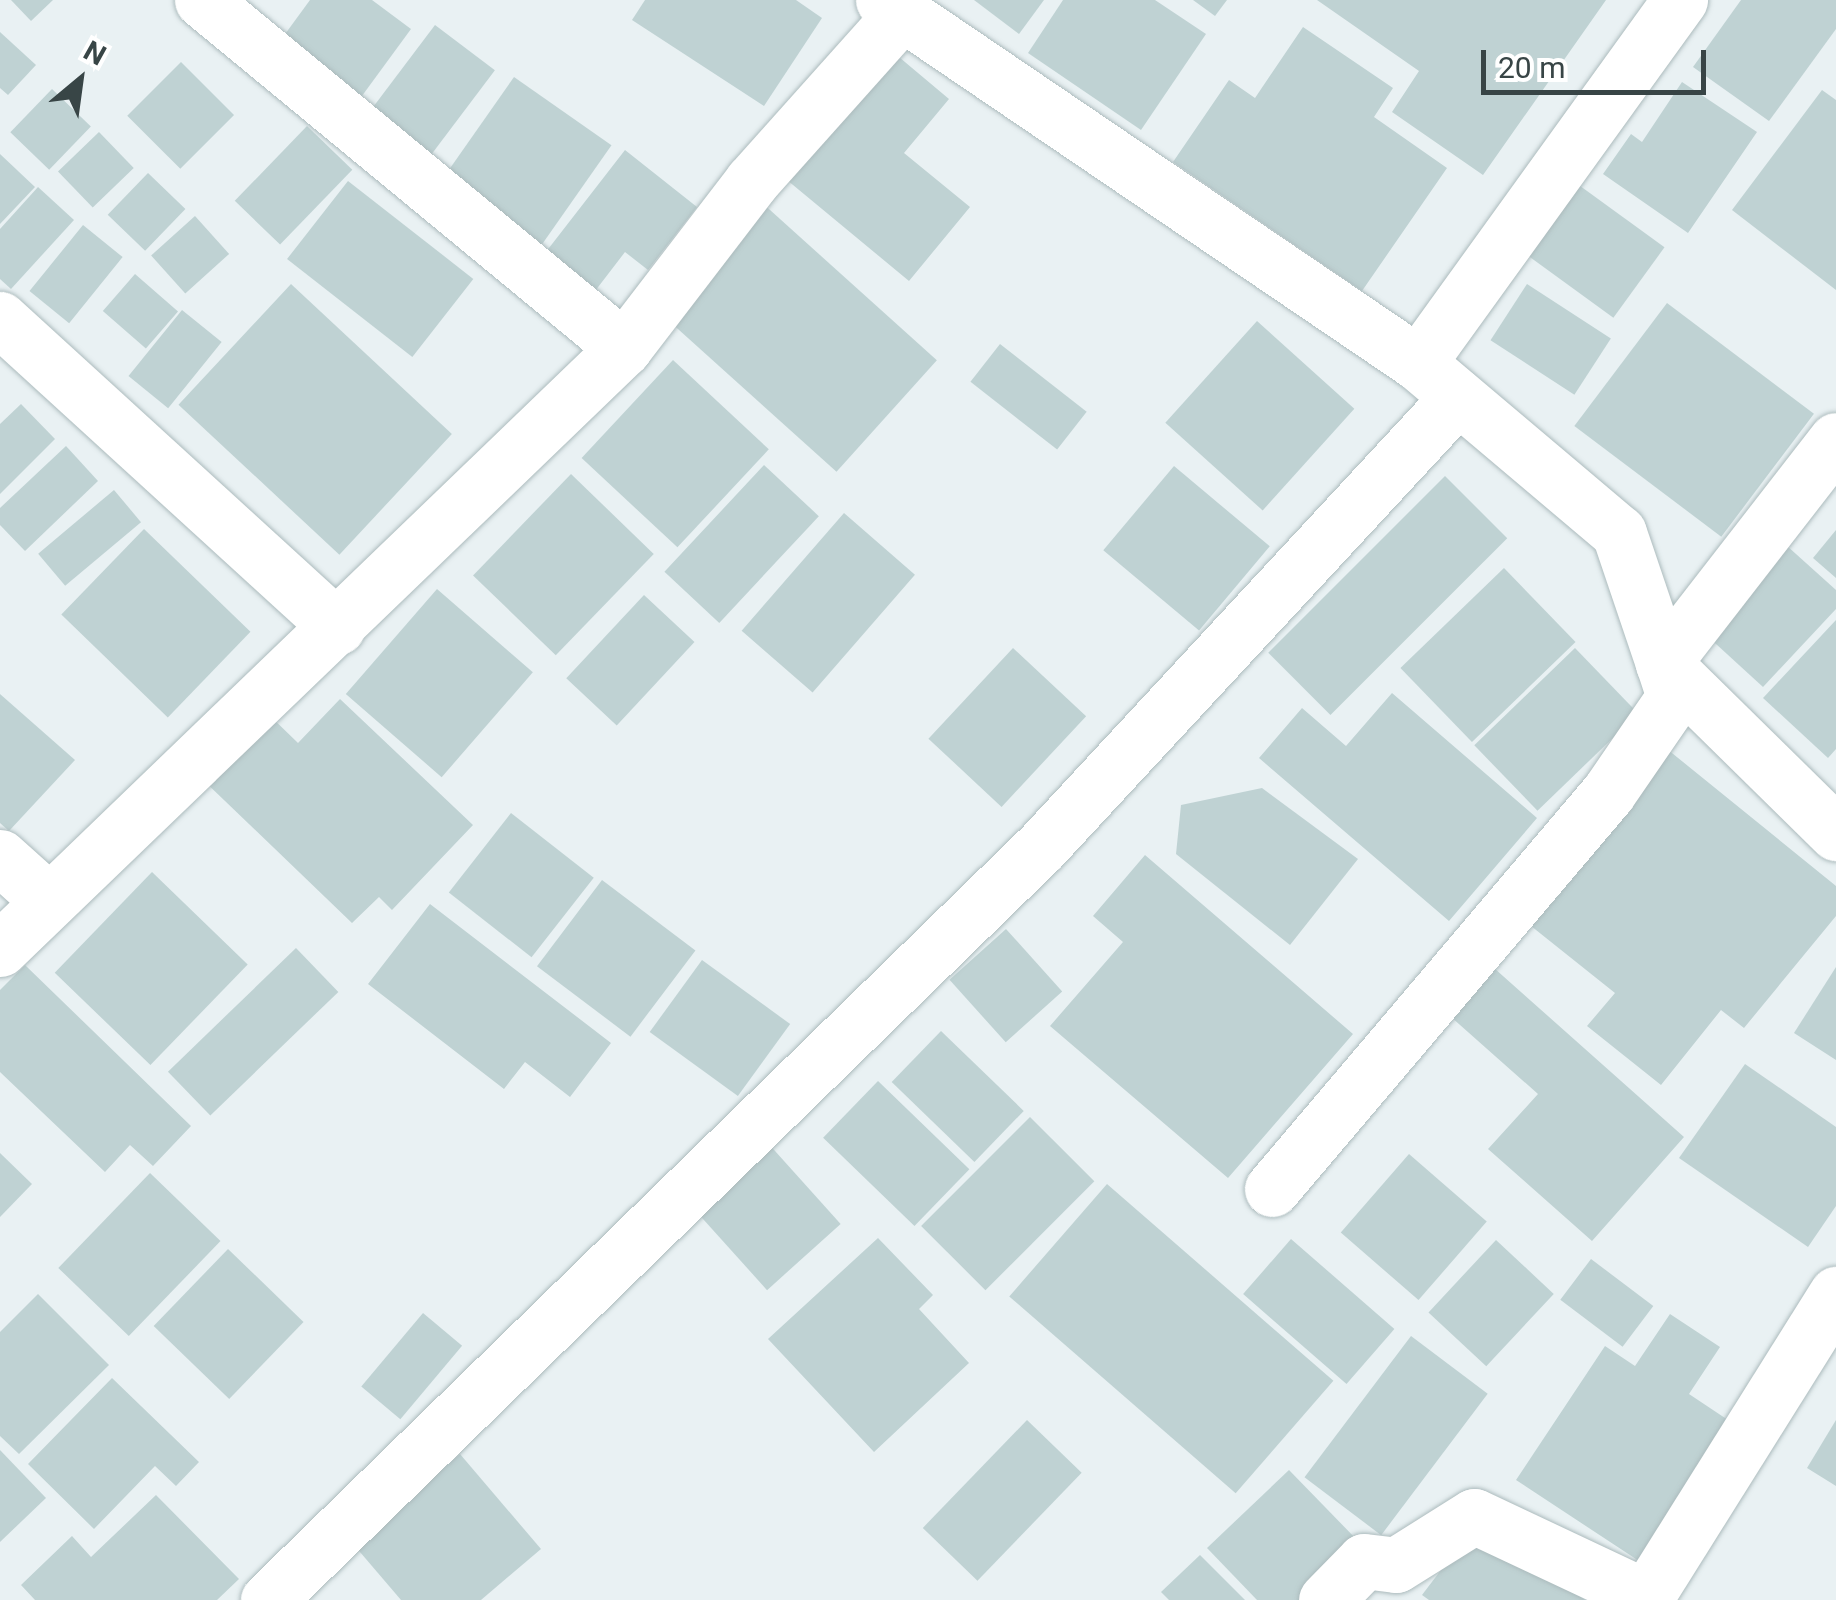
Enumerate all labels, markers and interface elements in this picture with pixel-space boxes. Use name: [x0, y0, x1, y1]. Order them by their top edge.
north arrow: [30, 30, 130, 130]
scale bar: [1486, 30, 1711, 92]
text: N: [78, 34, 111, 73]
text: 20 m: [1498, 50, 1565, 85]

